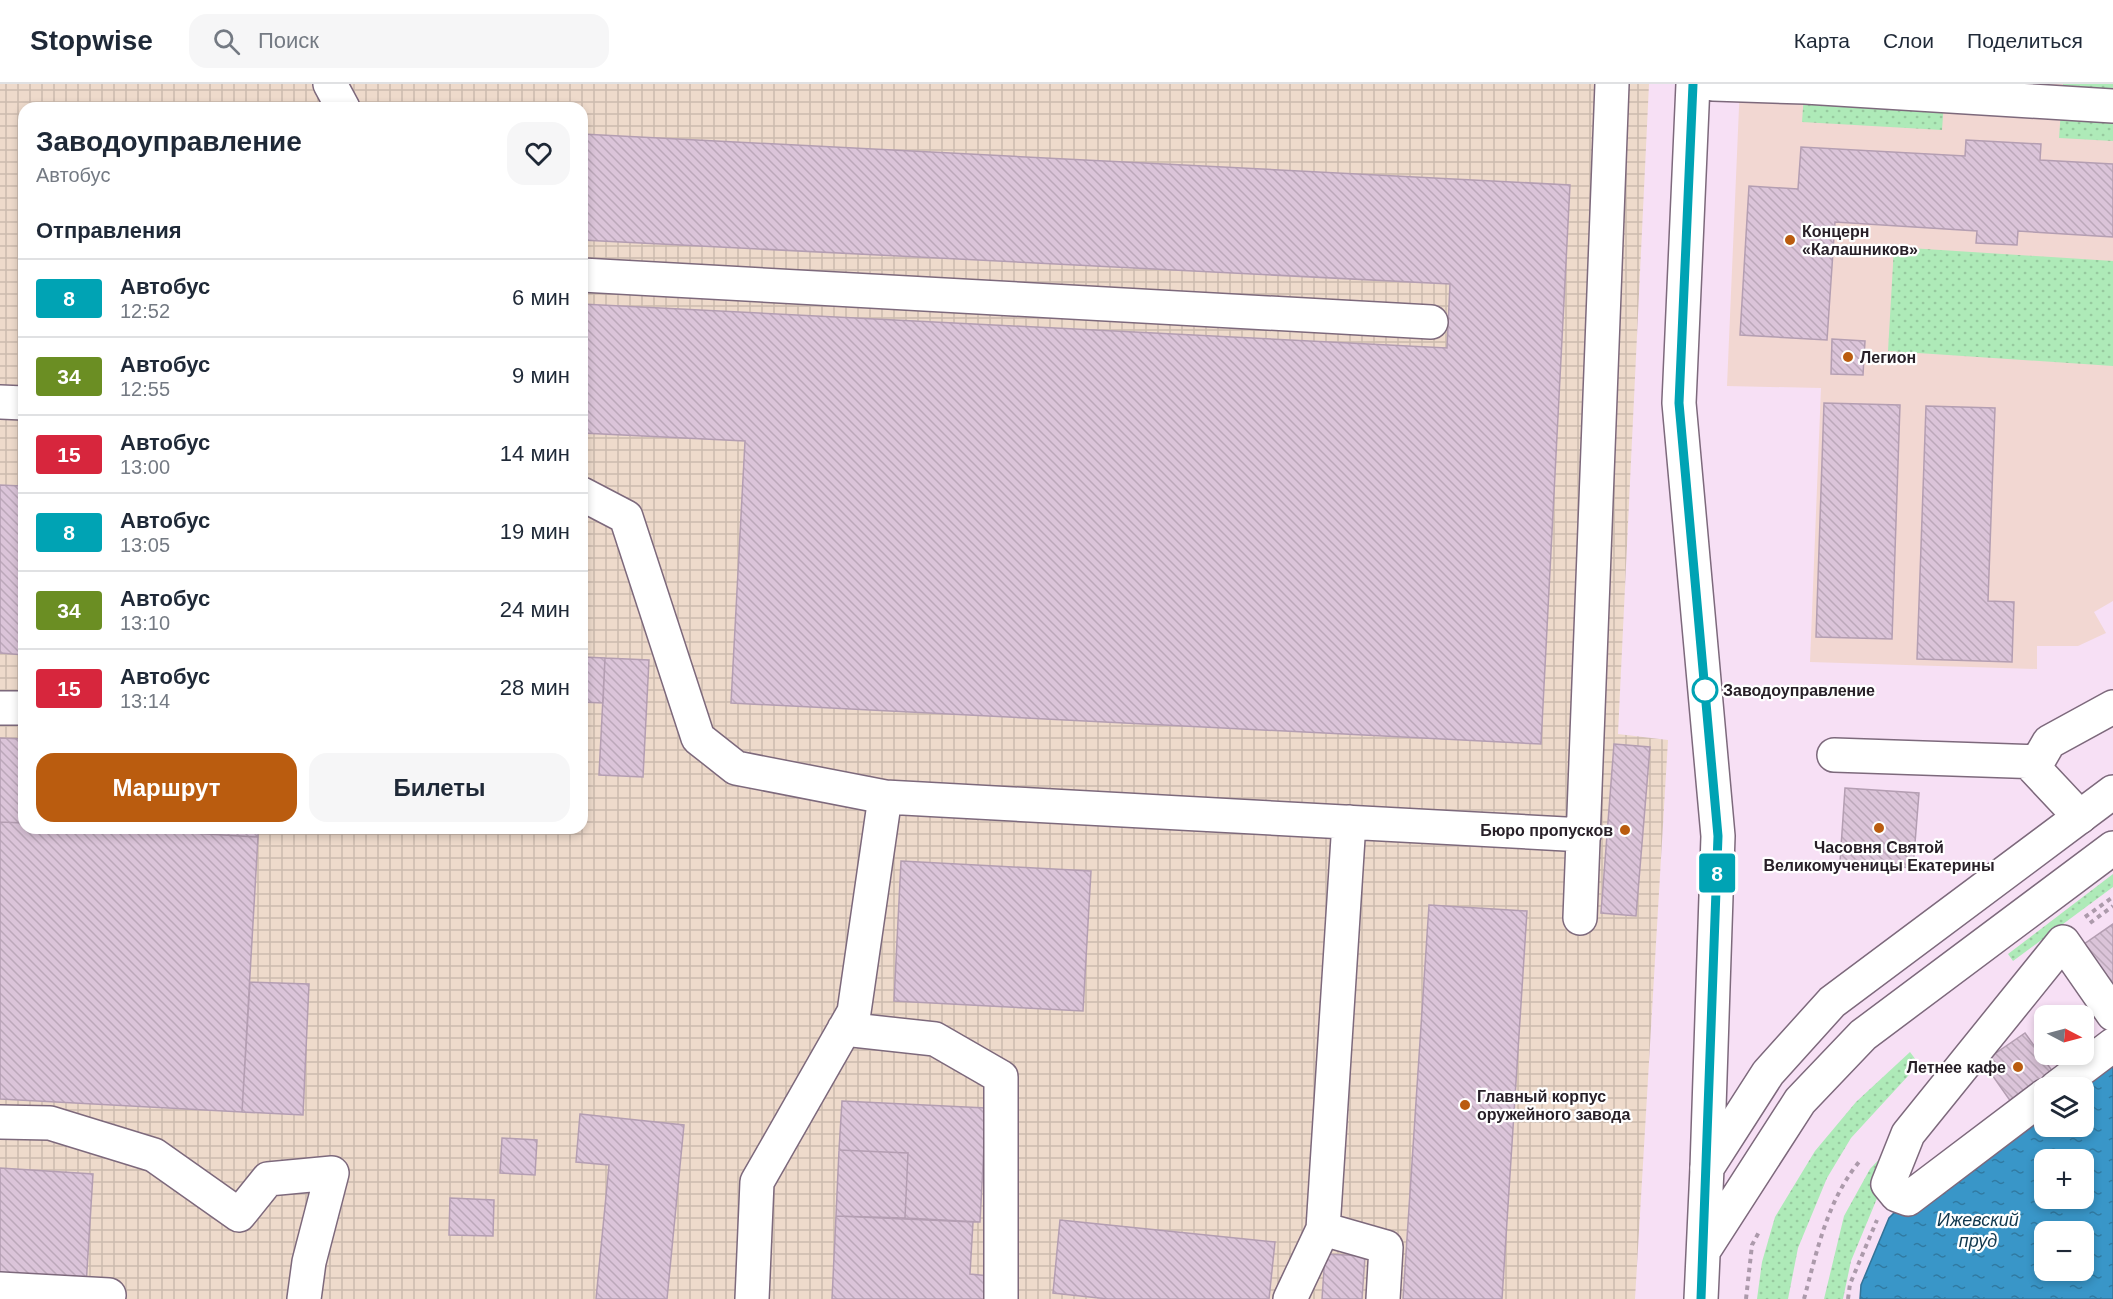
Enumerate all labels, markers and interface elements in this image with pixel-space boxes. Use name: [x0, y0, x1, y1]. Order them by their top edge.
search box: [189, 14, 609, 68]
text: Stopwise: [30, 25, 153, 56]
icon: search: [210, 25, 243, 58]
text: Поиск: [258, 28, 319, 53]
text: Карта: [1794, 29, 1850, 52]
text: Слои: [1883, 29, 1934, 52]
text: Поделиться: [1967, 29, 2083, 52]
button: heart: [507, 122, 570, 185]
text: Заводоуправление: [36, 126, 302, 157]
text: Автобус: [36, 164, 110, 186]
text: Отправления: [36, 218, 182, 243]
place label: Концерн «Калашников»: [1802, 223, 1918, 258]
marker: Концерн «Калашников»: [1783, 233, 1797, 247]
text: Автобус: [120, 274, 210, 299]
text: 6 мин: [512, 285, 570, 310]
text: 8: [63, 287, 75, 310]
text: 12:52: [120, 300, 170, 322]
place label: Легион: [1860, 349, 1916, 366]
marker: Легион: [1841, 350, 1855, 364]
text: Автобус: [120, 352, 210, 377]
text: 9 мин: [512, 363, 570, 388]
text: 34: [57, 365, 81, 388]
text: 12:55: [120, 378, 170, 400]
text: Автобус: [120, 430, 210, 455]
text: 14 мин: [500, 441, 570, 466]
text: 15: [57, 443, 81, 466]
text: 13:00: [120, 456, 170, 478]
text: Автобус: [120, 508, 210, 533]
text: 19 мин: [500, 519, 570, 544]
text: 8: [63, 521, 75, 544]
text: 13:05: [120, 534, 170, 556]
text: Автобус: [120, 586, 210, 611]
text: 24 мин: [500, 597, 570, 622]
text: 34: [57, 599, 81, 622]
text: 13:10: [120, 612, 170, 634]
text: Автобус: [120, 664, 210, 689]
text: 28 мин: [500, 675, 570, 700]
text: 15: [57, 677, 81, 700]
marker: Заводоуправление: [1692, 677, 1718, 703]
place label: Заводоуправление: [1723, 682, 1875, 699]
text: 13:14: [120, 690, 170, 712]
button: Маршрут: [36, 753, 297, 822]
button: Билеты: [309, 753, 570, 822]
marker: Часовня Святой Великомученицы Екатерины: [1872, 821, 1886, 835]
place label: Бюро пропусков: [1480, 822, 1613, 839]
marker: Бюро пропусков: [1618, 823, 1632, 837]
place label: Часовня Святой Великомученицы Екатерины: [1763, 839, 1995, 874]
line badge: 8: [1698, 854, 1736, 892]
text: 8: [1711, 862, 1723, 885]
north arrow: [2034, 1005, 2094, 1065]
map controls: [2034, 1005, 2094, 1281]
place label: Летнее кафе: [1907, 1059, 2006, 1076]
marker: Летнее кафе: [2011, 1060, 2025, 1074]
button: layers: [2034, 1077, 2094, 1137]
place label: Главный корпус оружейного завода: [1477, 1088, 1630, 1123]
marker: Главный корпус оружейного завода: [1458, 1098, 1472, 1112]
button: +: [2034, 1149, 2094, 1209]
water label: Ижевский пруд: [1937, 1210, 2019, 1251]
button: −: [2034, 1221, 2094, 1281]

